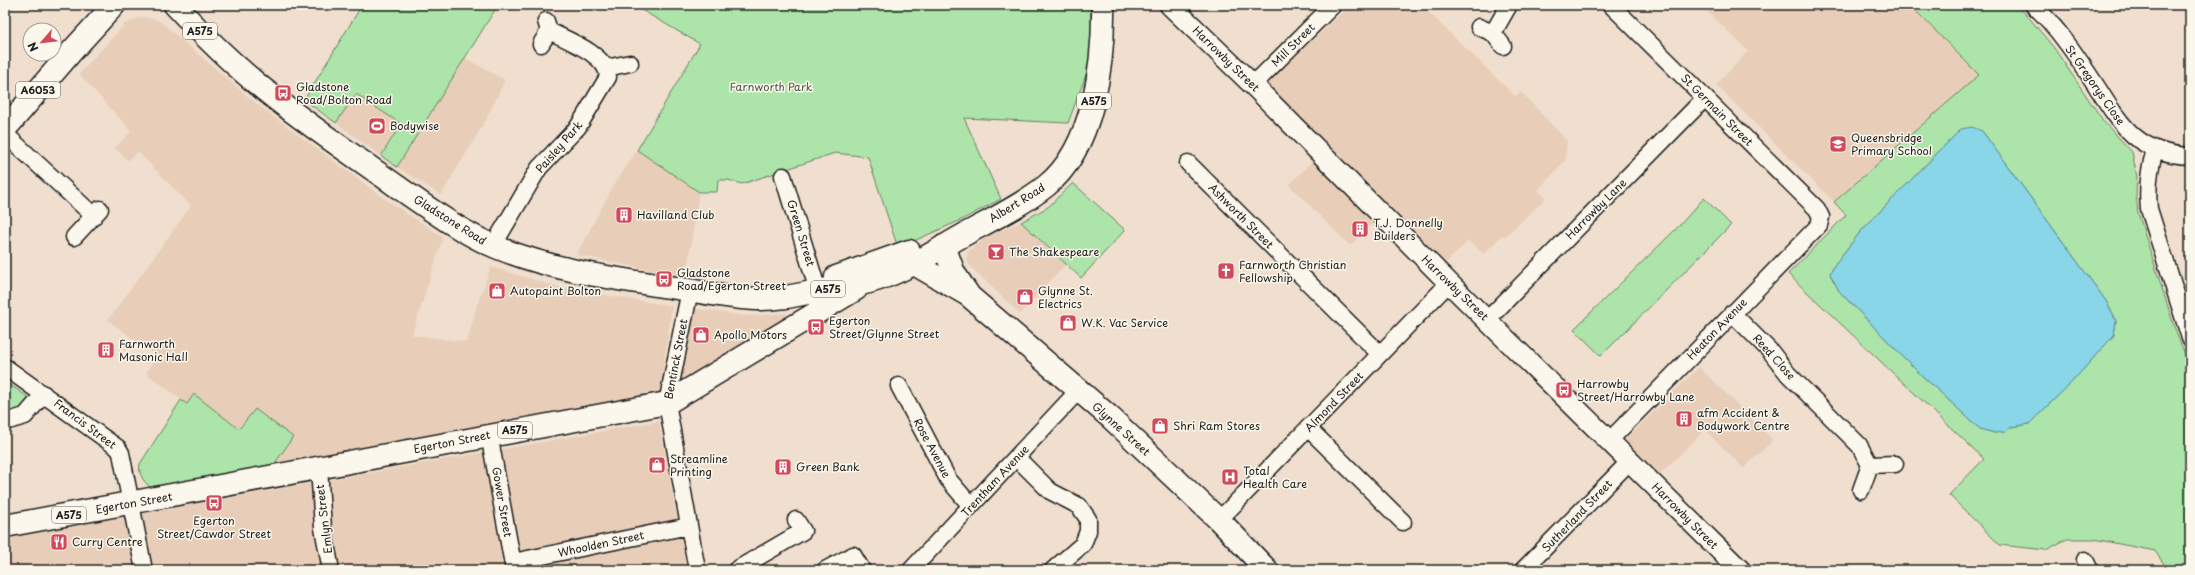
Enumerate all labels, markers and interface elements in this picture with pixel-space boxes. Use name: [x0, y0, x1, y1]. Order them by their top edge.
street label: Mill Street: [1267, 19, 1318, 70]
north arrow: [22, 22, 62, 62]
street label: Harrowby Street: [1189, 22, 1264, 96]
road number: A575: [183, 23, 217, 39]
text: N: [23, 39, 42, 55]
street label: St Gregorys Close: [2061, 41, 2130, 128]
street label: St Germain Street: [1677, 70, 1758, 150]
place label: Gladstone Road/Bolton Road: [296, 78, 392, 108]
park label: Farnworth Park: [730, 78, 813, 95]
road number: A6053: [16, 82, 60, 98]
bus stop icon: Gladstone Road/Bolton Road: [273, 83, 293, 103]
road number: A575: [1077, 93, 1111, 109]
sports icon: Bodywise: [367, 116, 387, 136]
place label: Bodywise: [390, 117, 439, 134]
street label: Paisley Park: [531, 117, 586, 177]
place label: Queensbridge Primary School: [1851, 129, 1932, 159]
school or university icon: Queensbridge Primary School: [1828, 134, 1848, 154]
street label: Harrowby Lane: [1561, 174, 1630, 243]
street label: Albert Road: [985, 179, 1048, 227]
street label: Ashworth Street: [1205, 179, 1278, 253]
street label: Gladstone Road: [411, 190, 490, 249]
street label: Green Street: [783, 197, 820, 269]
building icon: Havilland Club: [614, 205, 634, 225]
place label: Havilland Club: [637, 206, 714, 223]
place label: T.J. Donnelly Builders: [1373, 214, 1443, 244]
building icon: T.J. Donnelly Builders: [1350, 219, 1370, 239]
bar icon: The Shakespeare: [986, 242, 1006, 262]
place label: The Shakespeare: [1009, 243, 1099, 260]
street label: Harrowby Street: [1418, 251, 1493, 325]
place label: Farnworth Christian Fellowship: [1239, 256, 1346, 286]
church icon: Farnworth Christian Fellowship: [1216, 261, 1236, 281]
place label: Gladstone Road/Egerton Street: [677, 264, 786, 294]
bus stop icon: Gladstone Road/Egerton Street: [654, 269, 674, 289]
shop icon: Autopaint Bolton: [487, 281, 507, 301]
road number: A575: [811, 281, 845, 297]
place label: Autopaint Bolton: [510, 282, 601, 299]
place label: Glynne St. Electrics: [1038, 282, 1093, 312]
shop icon: Glynne St. Electrics: [1015, 287, 1035, 307]
street label: Heaton Avenue: [1683, 294, 1751, 363]
place label: Egerton Street/Glynne Street: [829, 312, 940, 342]
shop icon: W.K. Vac Service: [1058, 313, 1078, 333]
place label: W.K. Vac Service: [1081, 314, 1168, 331]
street label: Bentinck Street: [659, 317, 692, 401]
bus stop icon: Egerton Street/Glynne Street: [806, 317, 826, 337]
shop icon: Apollo Motors: [691, 325, 711, 345]
place label: Apollo Motors: [714, 326, 787, 343]
street label: Reed Close: [1749, 330, 1800, 384]
place label: Farnworth Masonic Hall: [119, 335, 188, 365]
building icon: Farnworth Masonic Hall: [96, 340, 116, 360]
street label: Almond Street: [1300, 368, 1367, 436]
place label: Harrowby Street/Harrowby Lane: [1577, 375, 1695, 405]
bus stop icon: Harrowby Street/Harrowby Lane: [1554, 380, 1574, 400]
street label: Francis Street: [51, 394, 120, 453]
street label: Glynne Street: [1088, 398, 1155, 460]
place label: afm Accident & Bodywork Centre: [1697, 404, 1790, 434]
building icon: afm Accident & Bodywork Centre: [1674, 409, 1694, 429]
street label: Rose Avenue: [910, 415, 955, 481]
shop icon: Shri Ram Stores: [1150, 416, 1170, 436]
place label: Shri Ram Stores: [1173, 417, 1260, 434]
road number: A575: [498, 422, 532, 438]
street label: Egerton Street: [412, 426, 492, 457]
street label: Trentham Avenue: [957, 441, 1033, 520]
place label: Streamline Printing: [670, 450, 728, 480]
shop icon: Streamline Printing: [647, 455, 667, 475]
building icon: Green Bank: [773, 457, 793, 477]
place label: Green Bank: [796, 458, 860, 475]
place label: Total Health Care: [1243, 462, 1307, 492]
street label: Gower Street: [488, 465, 517, 539]
hospital icon: Total Health Care: [1220, 467, 1240, 487]
street label: Sutherland Street: [1537, 475, 1616, 556]
street label: Harrowby Street: [1648, 479, 1723, 553]
street label: Emlyn Street: [311, 483, 336, 555]
street label: Egerton Street: [94, 487, 174, 518]
bus stop icon: Egerton Street/Cawdor Street: [204, 493, 224, 513]
road number: A575: [52, 507, 86, 523]
place label: Egerton Street/Cawdor Street: [157, 512, 272, 542]
street label: Whoolden Street: [556, 526, 646, 561]
restaurant icon: Curry Centre: [49, 532, 69, 552]
place label: Curry Centre: [72, 533, 143, 550]

